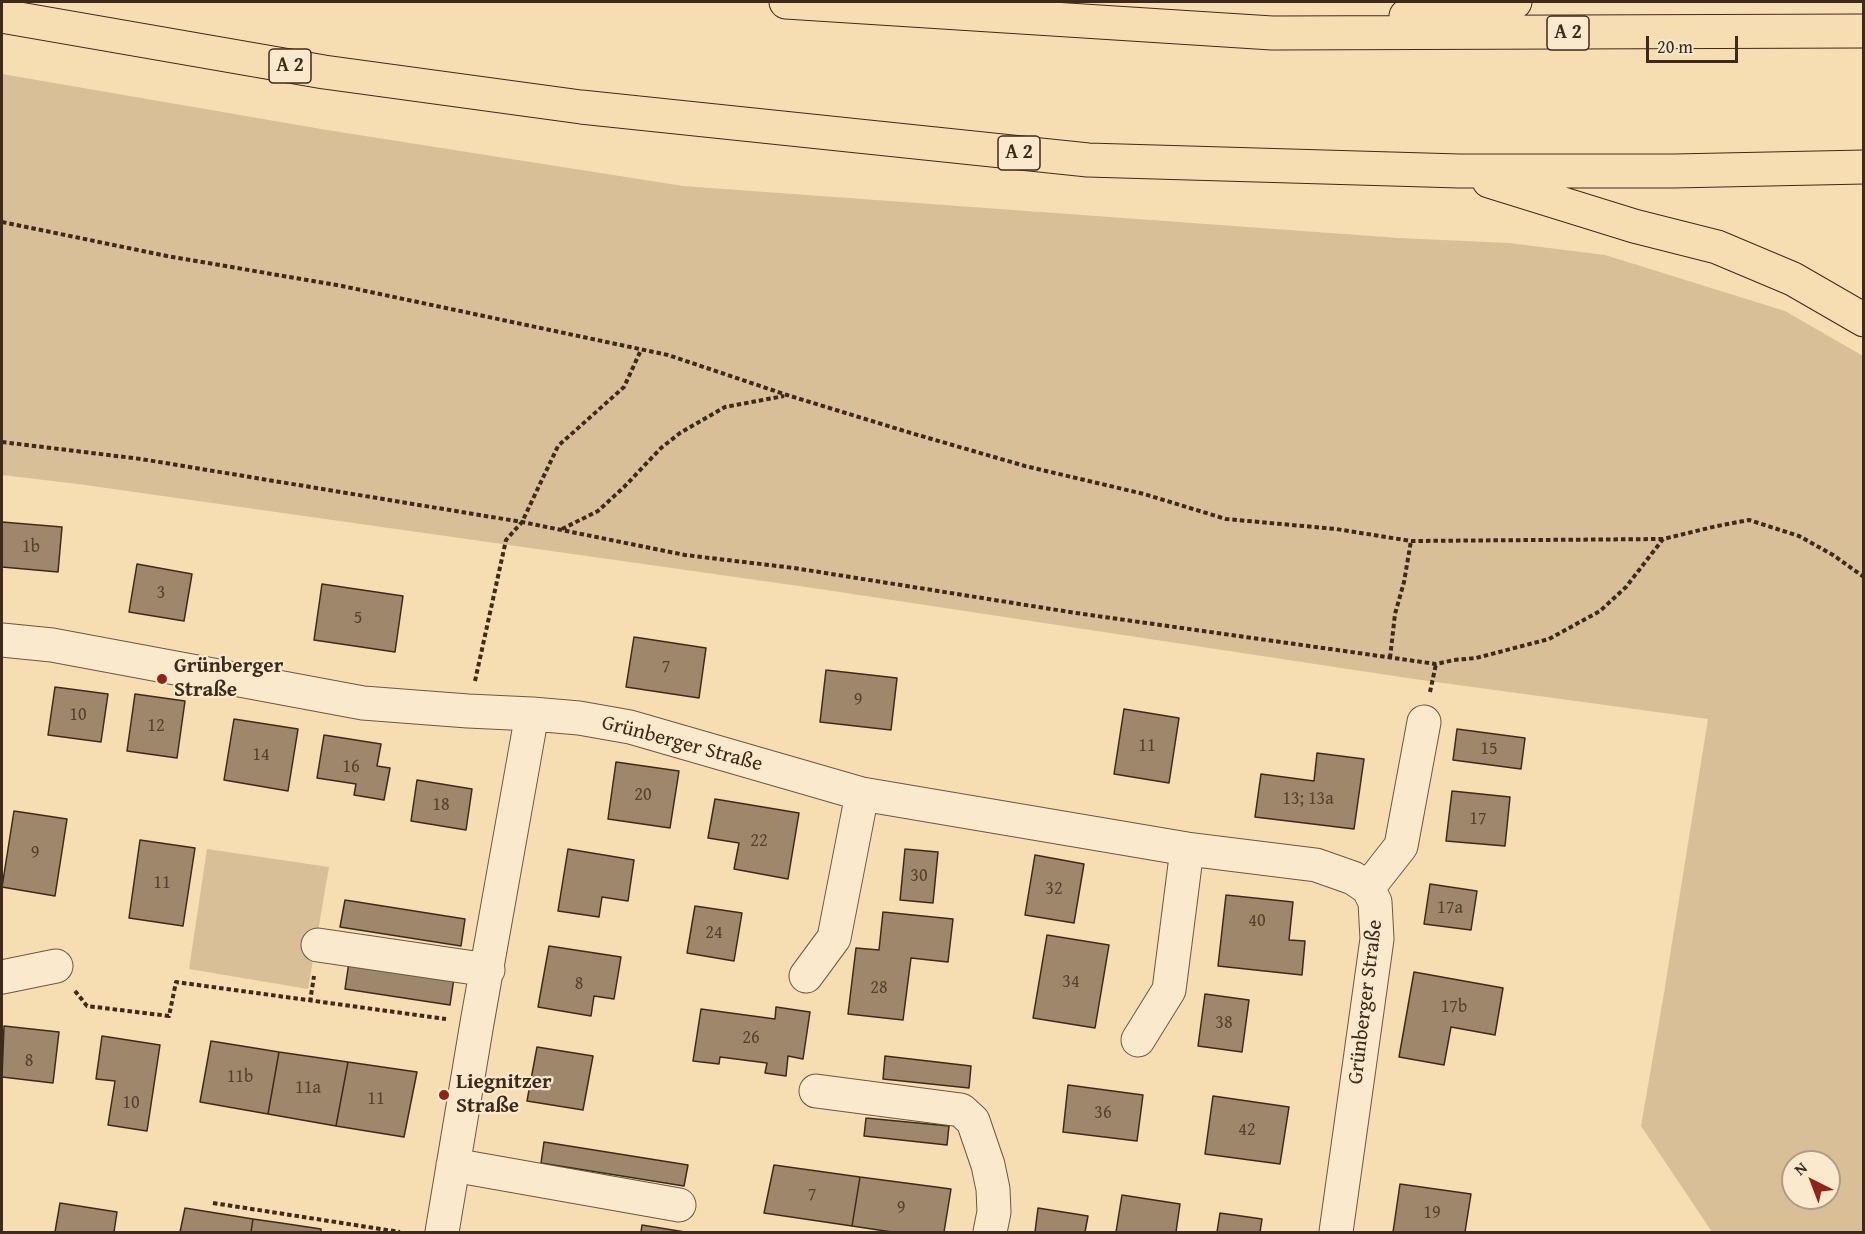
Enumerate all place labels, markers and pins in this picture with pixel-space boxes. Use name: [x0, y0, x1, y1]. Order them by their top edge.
place label: Grünberger Straße: [174, 654, 283, 704]
marker: Grünberger Straße: [155, 672, 169, 686]
place label: Liegnitzer Straße: [456, 1070, 552, 1120]
marker: Liegnitzer Straße: [437, 1088, 451, 1102]

